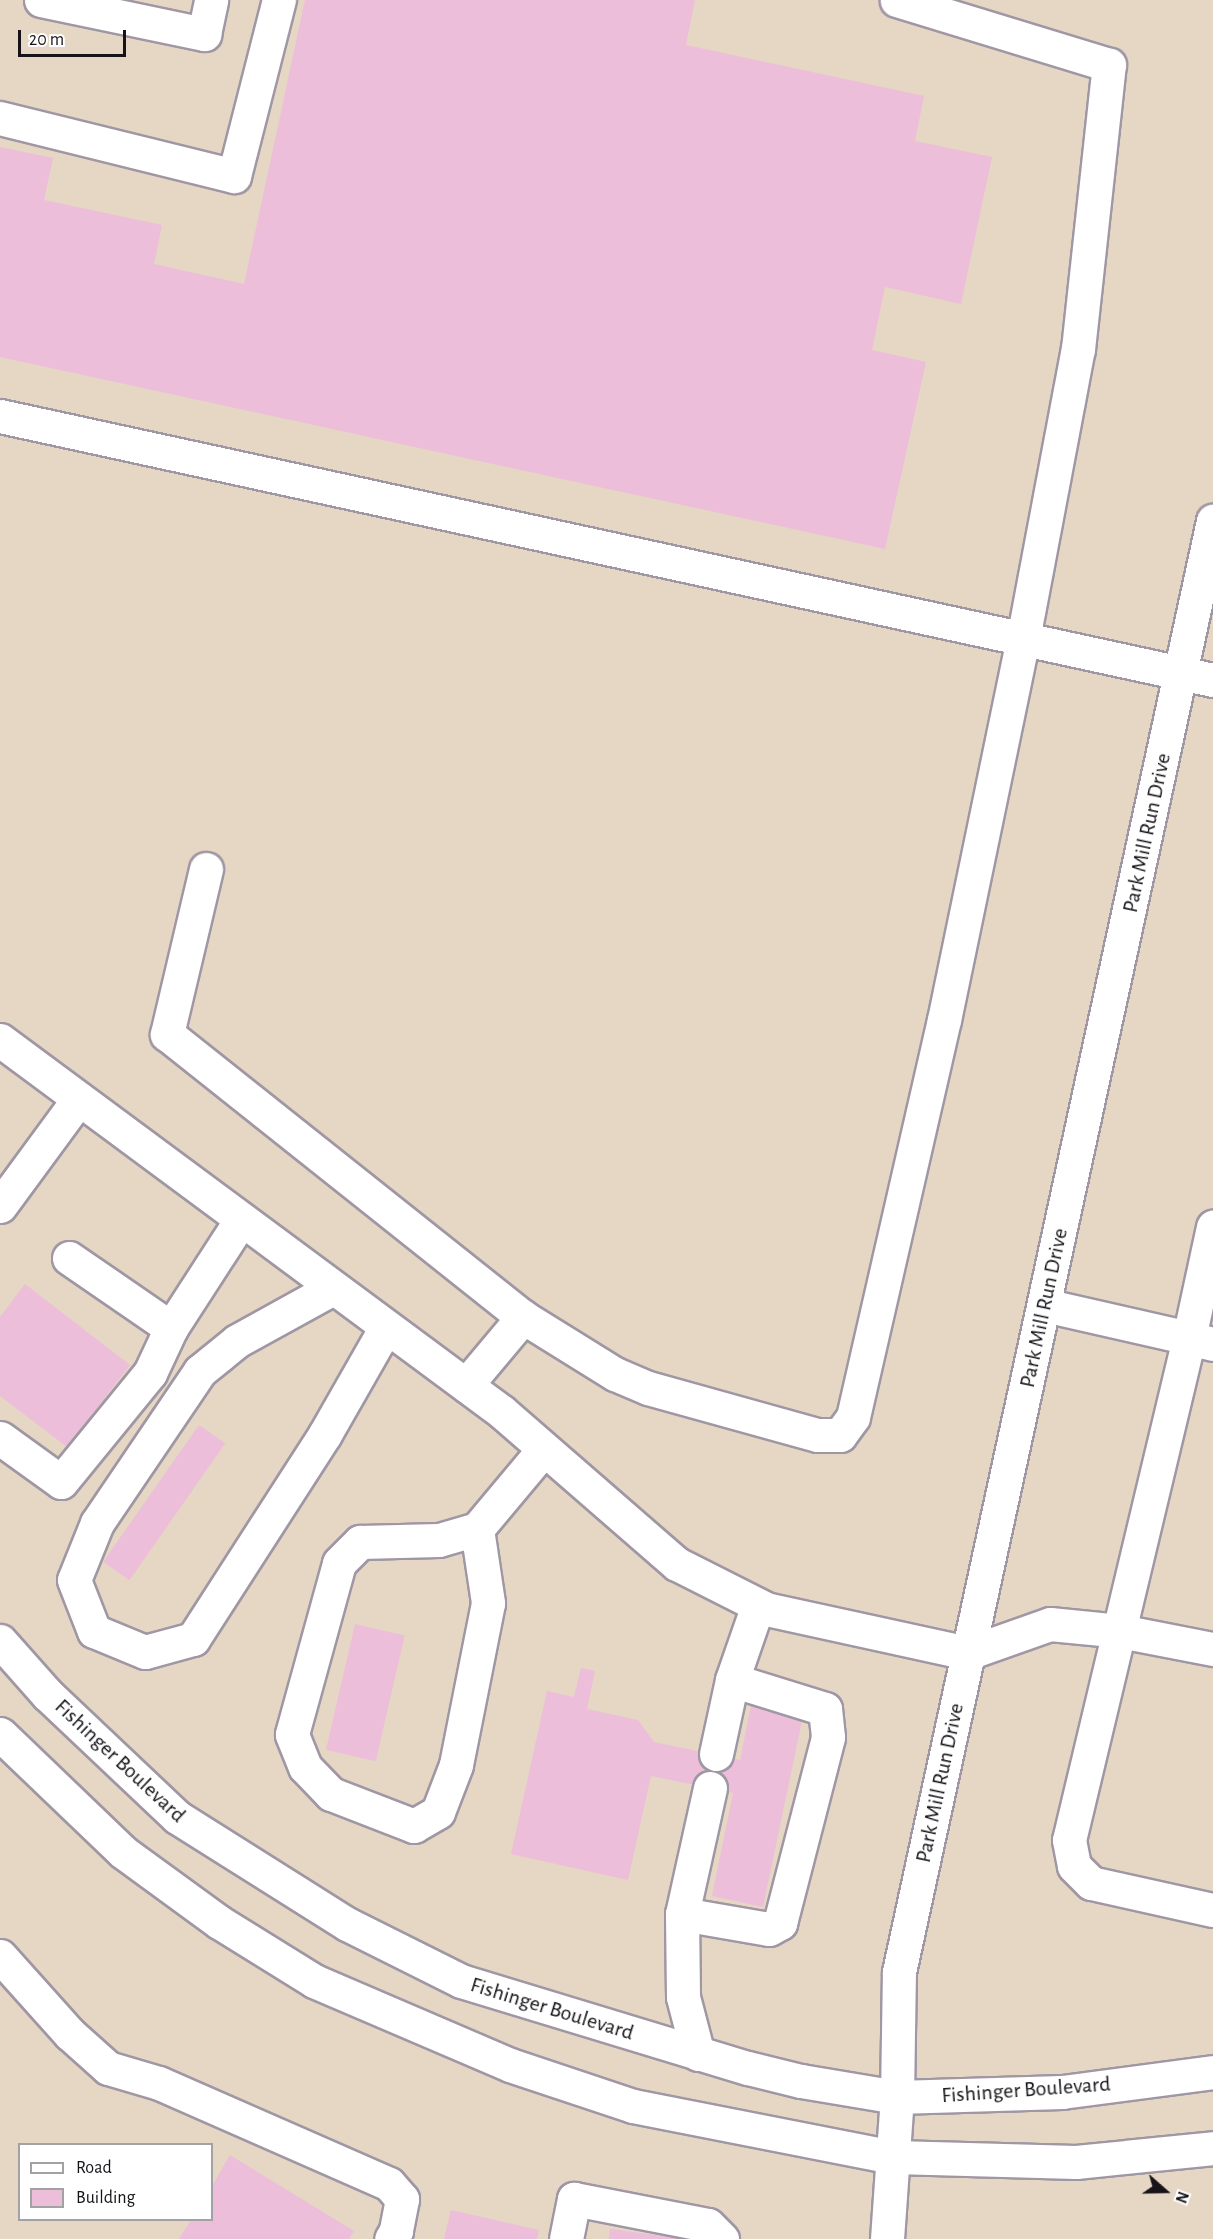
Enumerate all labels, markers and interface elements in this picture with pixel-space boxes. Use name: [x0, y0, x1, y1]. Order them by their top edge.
scale bar: [21, 18, 129, 56]
text: 20 m: [29, 31, 64, 49]
street label: Park Mill Run Drive: [1117, 751, 1177, 915]
street label: Park Mill Run Drive: [1014, 1226, 1074, 1390]
street label: Fishinger Boulevard: [49, 1694, 191, 1828]
street label: Park Mill Run Drive: [910, 1701, 970, 1865]
street label: Fishinger Boulevard: [467, 1972, 637, 2046]
street label: Fishinger Boulevard: [941, 2071, 1111, 2109]
legend: [18, 2143, 213, 2221]
text: Road: [76, 2159, 112, 2177]
north arrow: [1135, 2161, 1195, 2221]
text: Building: [76, 2189, 135, 2207]
text: N: [1172, 2189, 1191, 2205]

